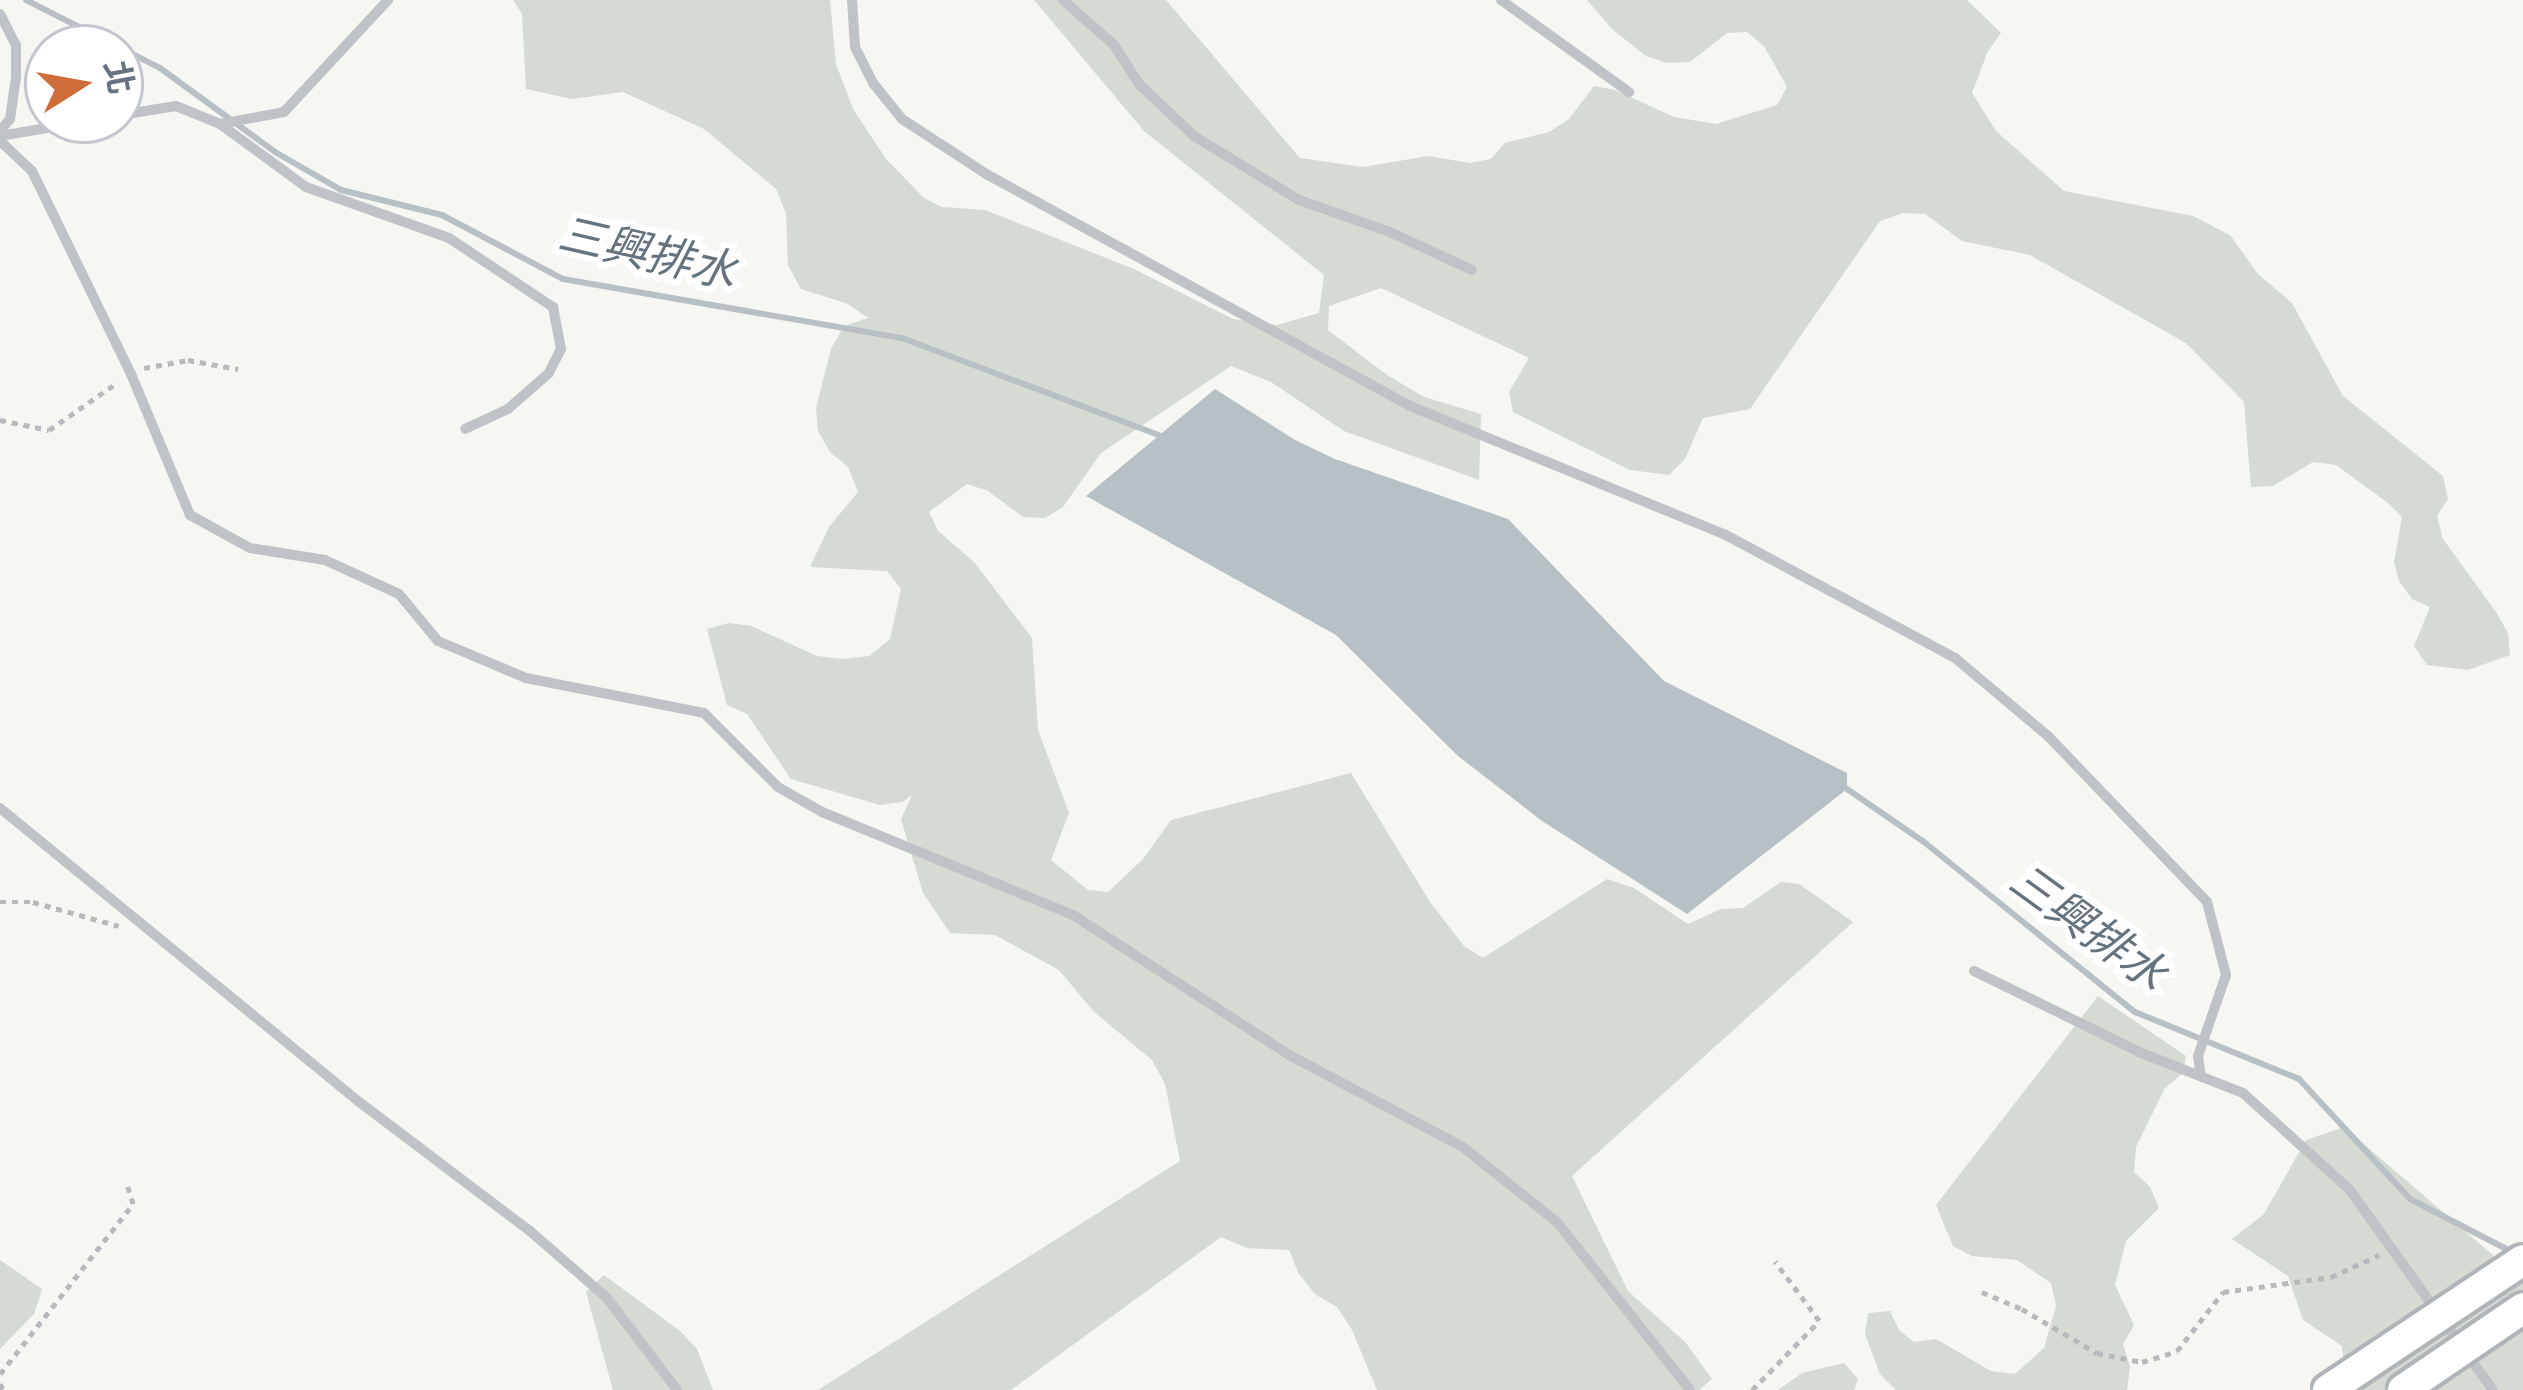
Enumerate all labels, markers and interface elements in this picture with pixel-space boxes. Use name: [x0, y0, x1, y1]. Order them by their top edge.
north arrow: [24, 24, 144, 144]
text: 北: [98, 58, 136, 97]
water label: 三興排水: [553, 208, 741, 302]
water label: 三興排水: [1998, 854, 2176, 1004]

